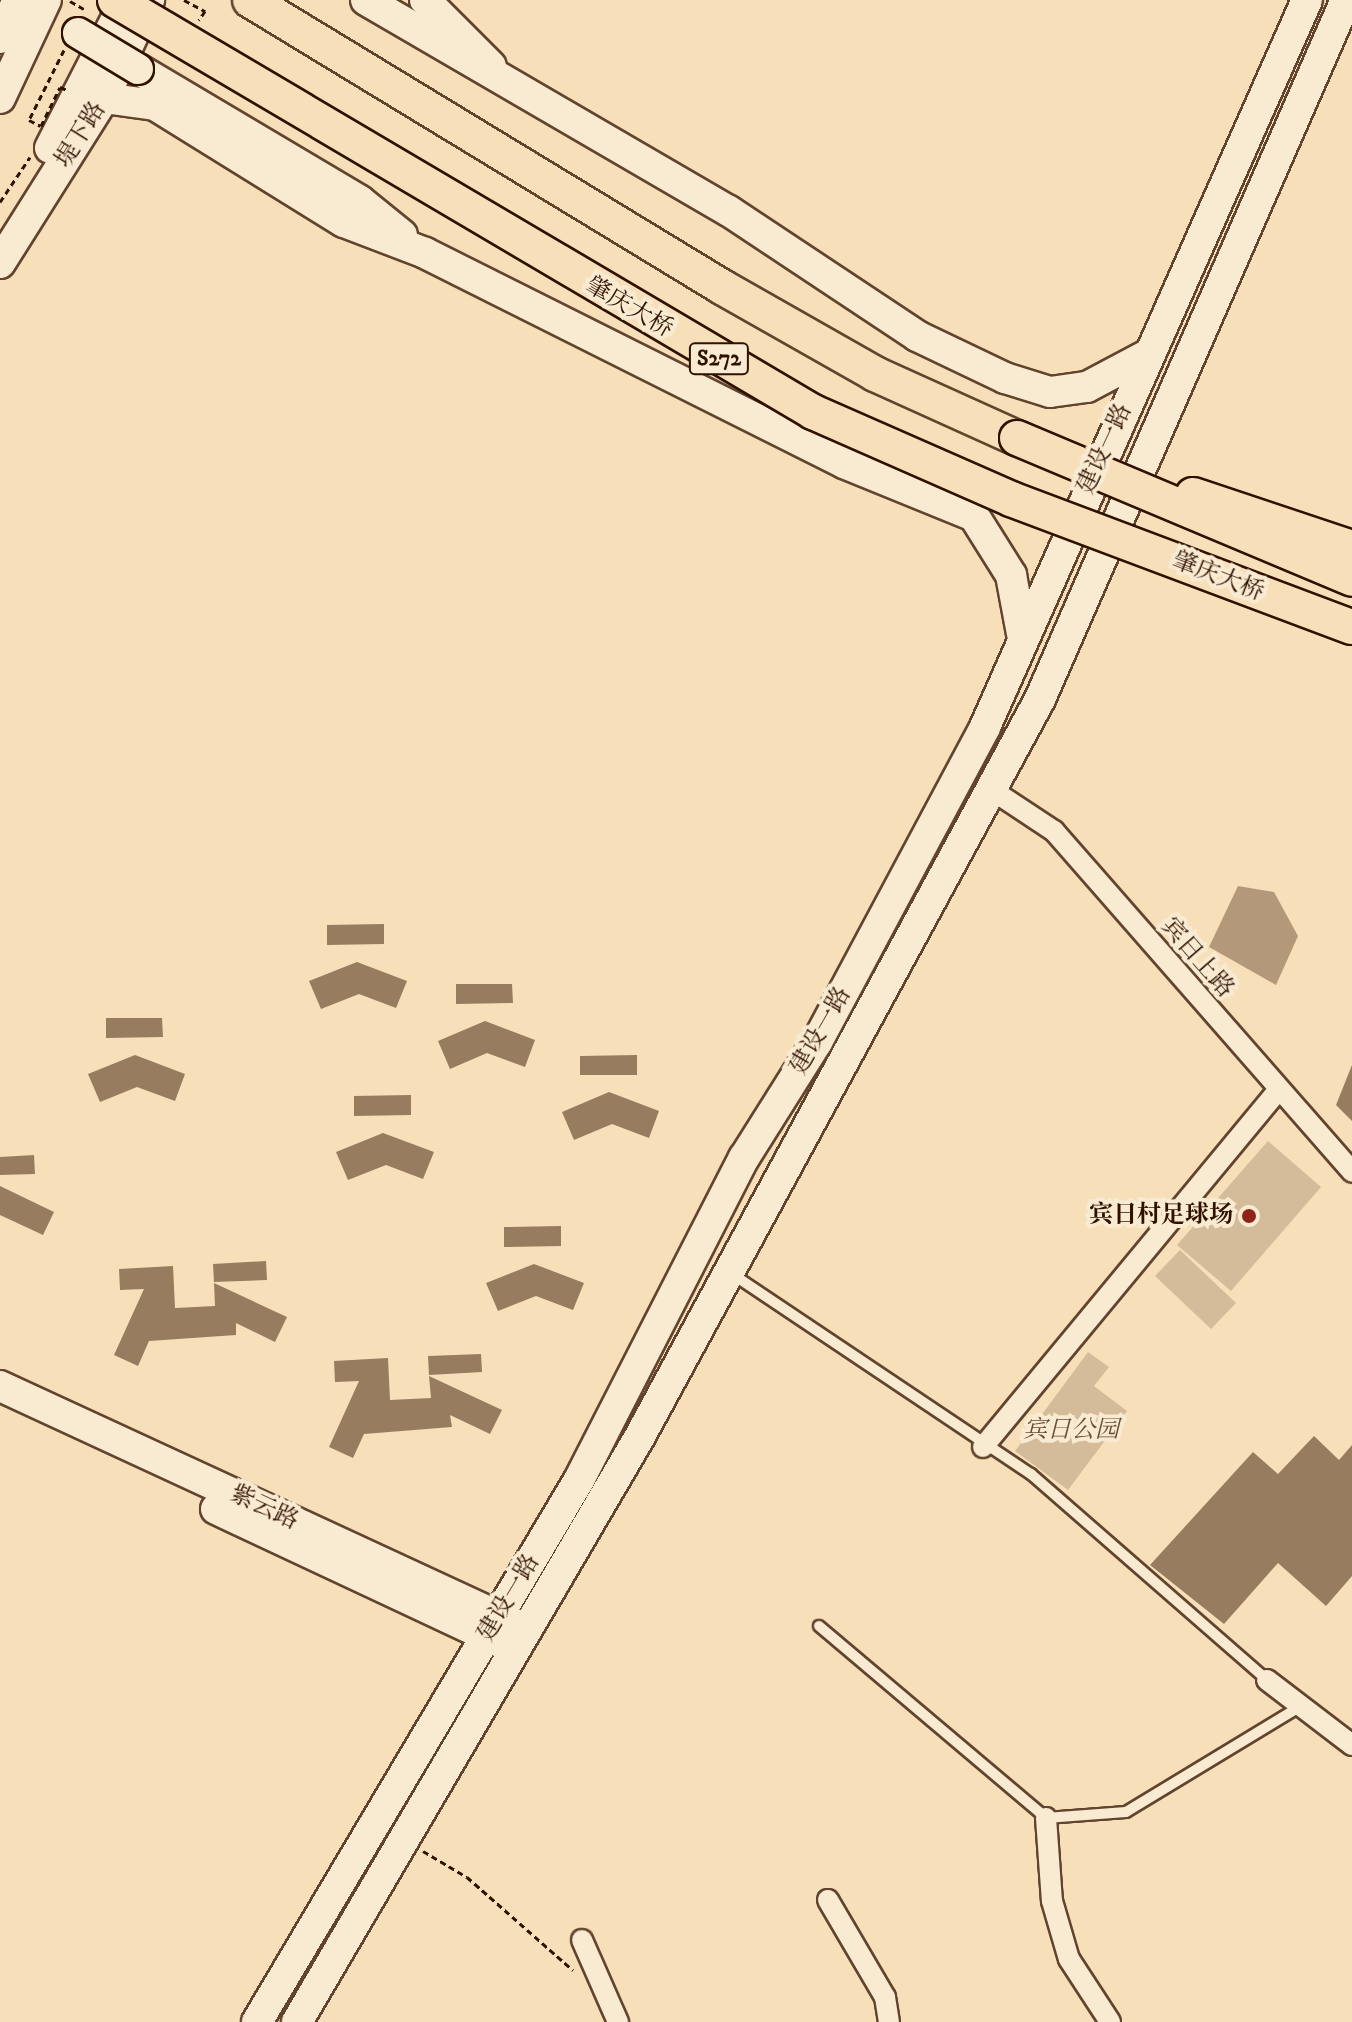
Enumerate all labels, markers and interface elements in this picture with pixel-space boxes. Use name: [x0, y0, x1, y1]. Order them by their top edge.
street label: 堤下路: [50, 97, 112, 173]
street label: 肇庆大桥: [580, 272, 678, 344]
road number: S272: [687, 341, 751, 377]
street label: 建设一路: [1072, 399, 1138, 499]
street label: 肇庆大桥: [1168, 546, 1268, 608]
street label: 宾日上路: [1155, 912, 1239, 1004]
street label: 建设一路: [785, 982, 857, 1080]
place label: 宾日村足球场: [1089, 1202, 1233, 1230]
marker: 宾日村足球场: [1240, 1207, 1258, 1225]
park label: 宾日公园: [1023, 1417, 1119, 1445]
street label: 紫云路: [225, 1480, 303, 1536]
street label: 建设一路: [472, 1549, 546, 1647]

